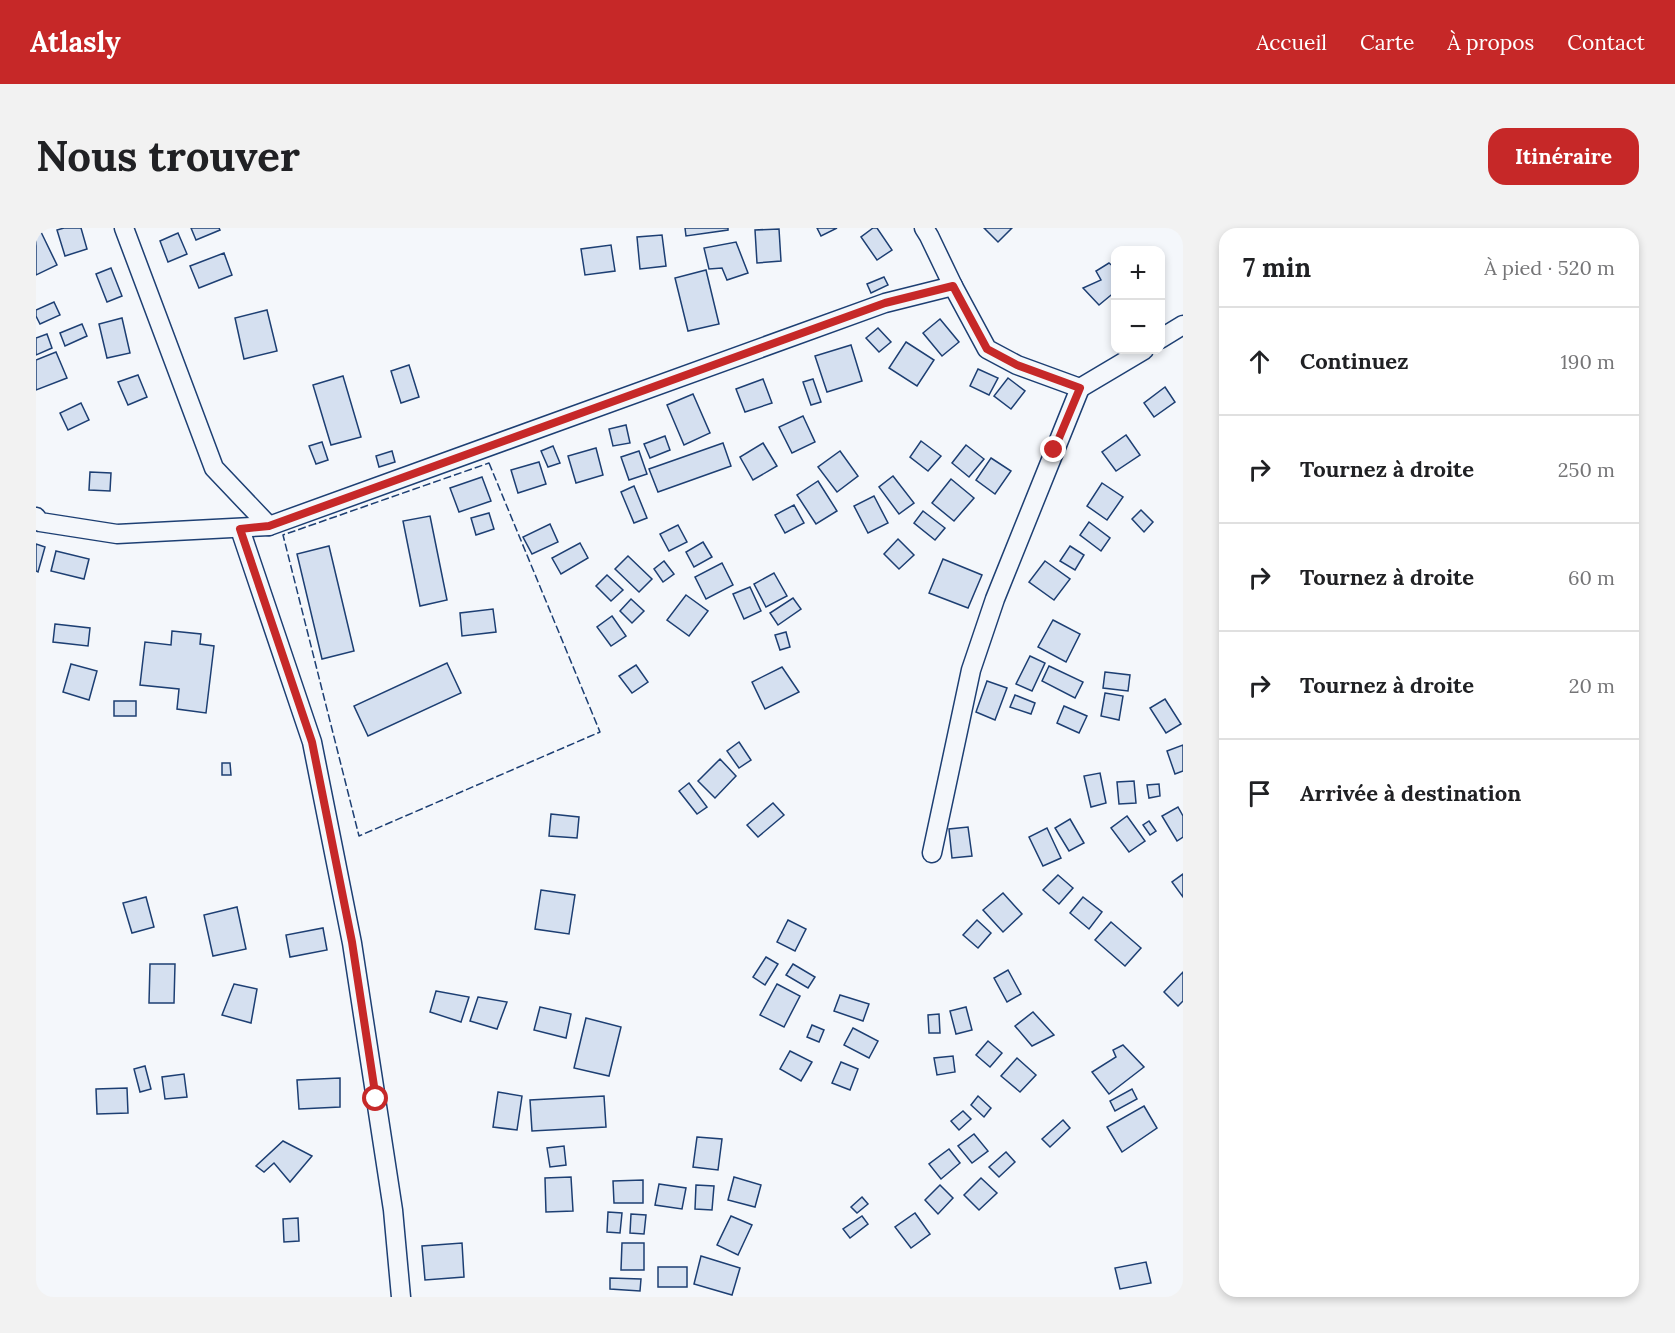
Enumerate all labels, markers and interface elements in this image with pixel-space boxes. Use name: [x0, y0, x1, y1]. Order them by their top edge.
text: Atlasly: [30, 24, 121, 60]
text: Accueil: [1256, 29, 1327, 56]
text: Carte: [1360, 29, 1414, 56]
text: À propos: [1447, 29, 1534, 56]
text: Contact: [1567, 29, 1645, 56]
button: Itinéraire: [1488, 128, 1639, 185]
text: Nous trouver: [36, 129, 300, 183]
map controls: [1111, 246, 1165, 354]
button: +: [1111, 246, 1165, 300]
text: 7 min: [1243, 251, 1311, 284]
text: À pied · 520 m: [1484, 255, 1615, 280]
button: −: [1111, 300, 1165, 354]
icon: ahead: [1243, 345, 1276, 378]
text: Continuez: [1300, 347, 1408, 375]
text: 190 m: [1561, 349, 1615, 374]
route end: [1040, 436, 1066, 462]
icon: right: [1243, 453, 1276, 486]
text: Tournez à droite: [1300, 455, 1474, 483]
text: 250 m: [1558, 457, 1615, 482]
icon: right: [1243, 561, 1276, 594]
text: Tournez à droite: [1300, 563, 1474, 591]
text: 60 m: [1568, 565, 1615, 590]
icon: right: [1243, 669, 1276, 702]
text: Tournez à droite: [1300, 671, 1474, 699]
text: 20 m: [1569, 673, 1615, 698]
icon: arrive: [1243, 777, 1276, 810]
text: Arrivée à destination: [1300, 779, 1521, 807]
route start: [362, 1085, 388, 1111]

